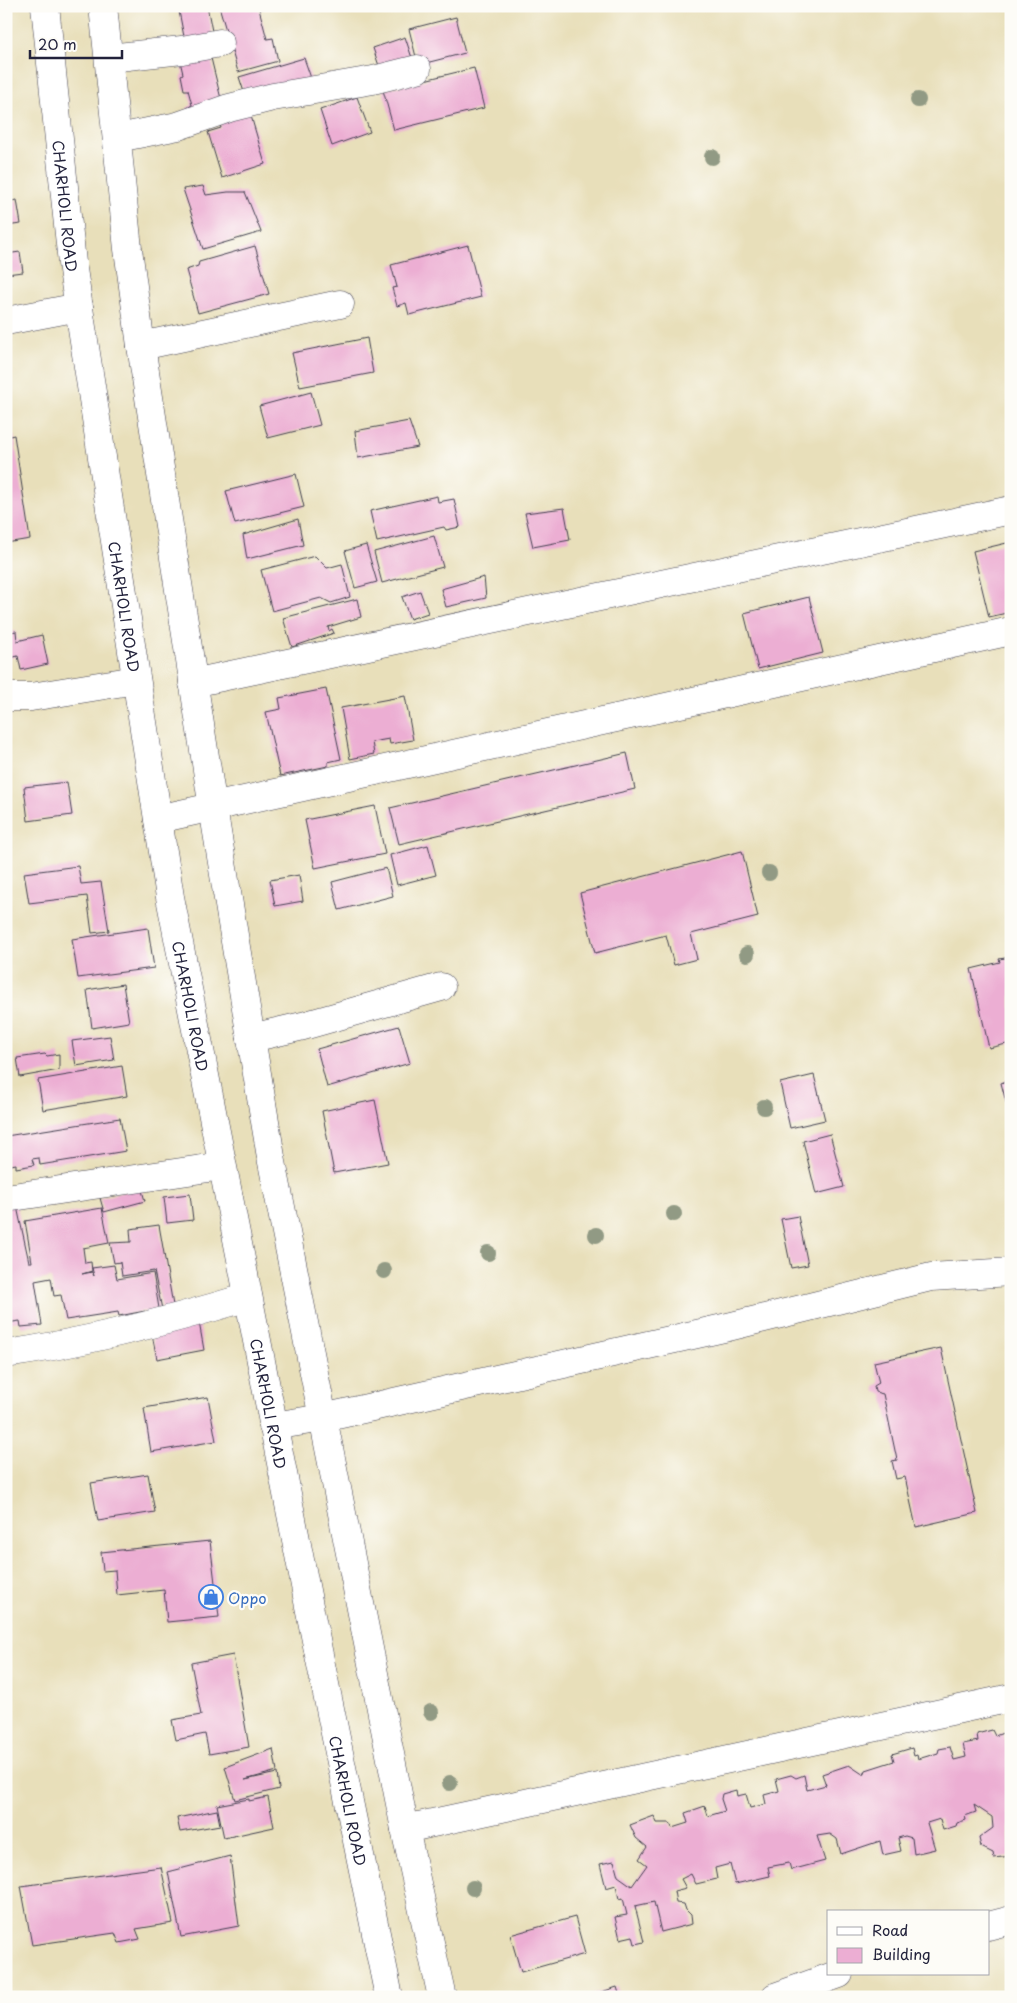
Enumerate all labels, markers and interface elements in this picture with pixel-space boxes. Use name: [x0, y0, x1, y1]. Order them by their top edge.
scale bar: [30, 28, 122, 60]
text: 20 m: [38, 32, 77, 55]
street label: CHARHOLI ROAD: [48, 139, 85, 273]
street label: CHARHOLI ROAD: [104, 539, 147, 674]
street label: CHARHOLI ROAD: [167, 939, 215, 1073]
street label: CHARHOLI ROAD: [245, 1336, 293, 1471]
shop icon: Oppo: [198, 1584, 224, 1610]
place label: Oppo: [228, 1586, 267, 1609]
street label: CHARHOLI ROAD: [324, 1733, 373, 1868]
legend: [827, 1910, 990, 1976]
text: Road: [872, 1918, 908, 1941]
text: Building: [872, 1942, 931, 1965]

